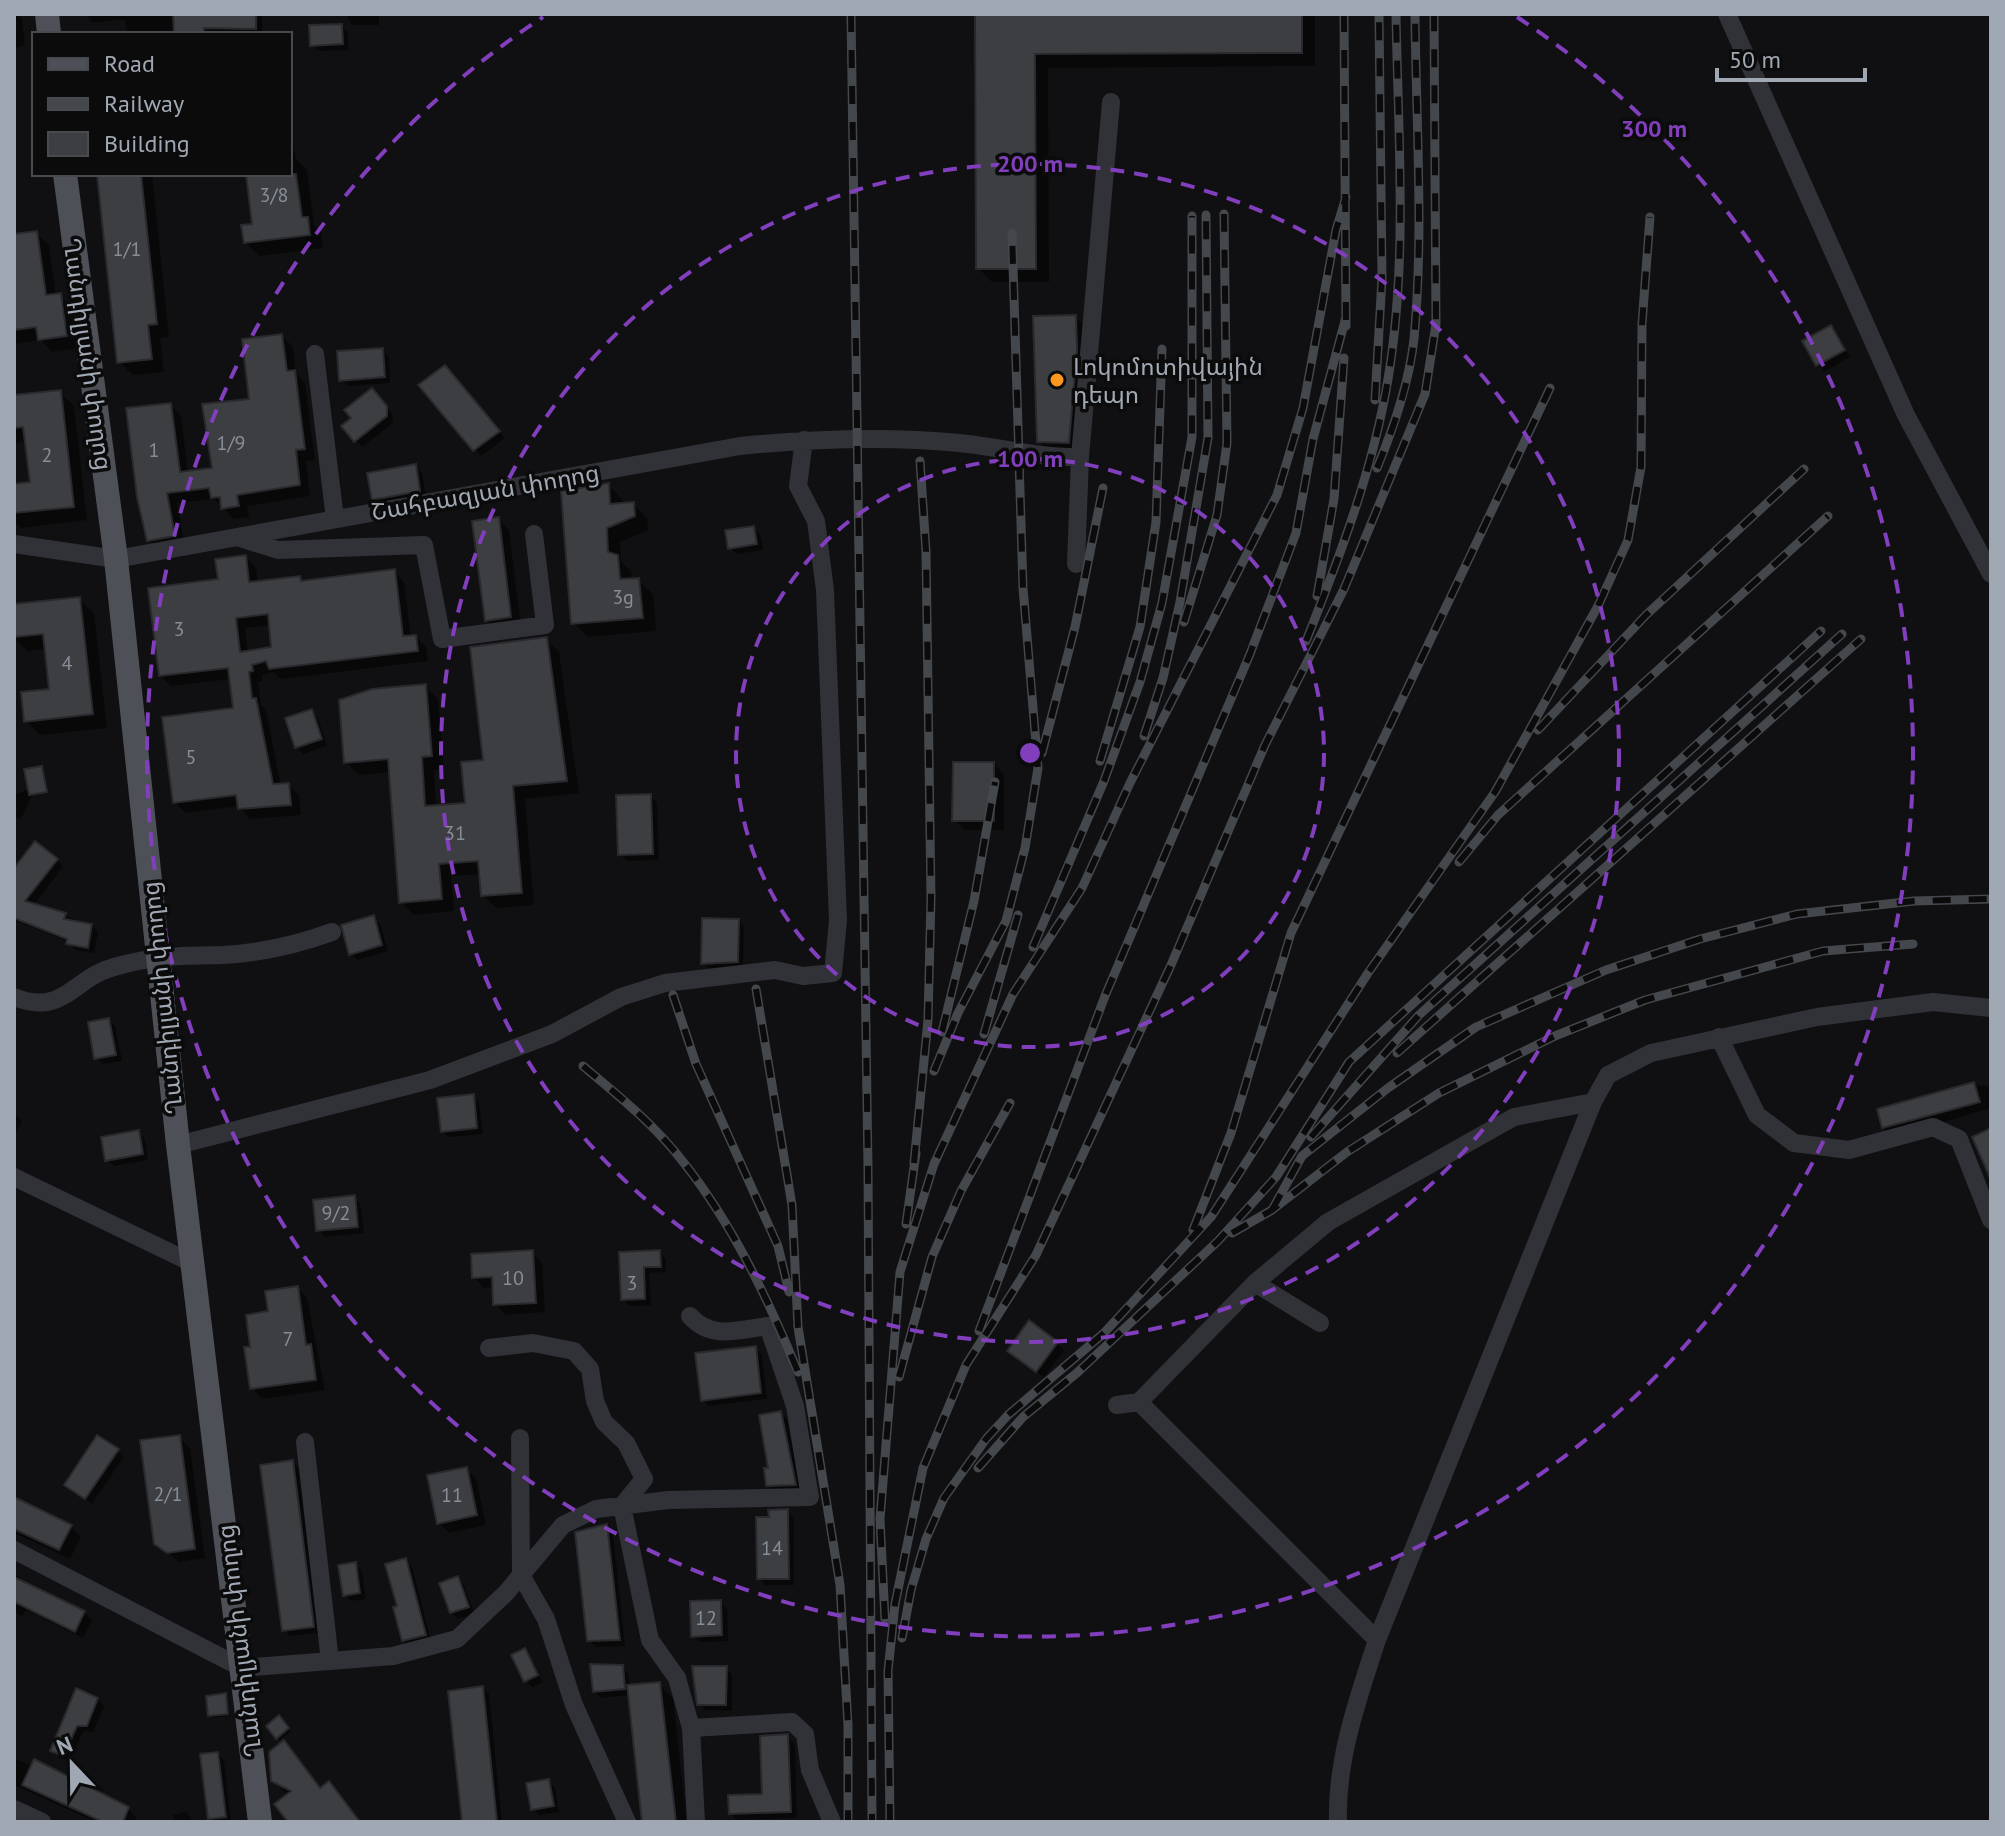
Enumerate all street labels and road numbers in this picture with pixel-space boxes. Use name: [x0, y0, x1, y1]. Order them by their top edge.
street label: Ղանդիլյանի փողոց: [56, 236, 120, 472]
street label: Շահբազյան փողոց: [368, 457, 602, 527]
street label: Ղանդիլյանի փողոց: [134, 880, 190, 1116]
street label: Ղանդիլյանի փողոց: [209, 1523, 269, 1759]

